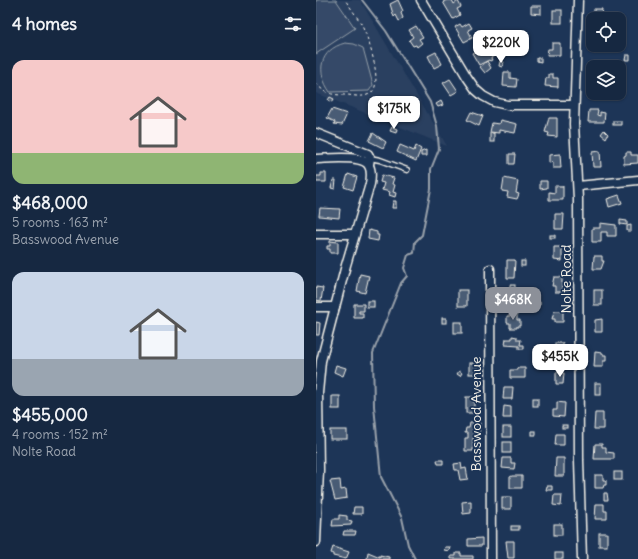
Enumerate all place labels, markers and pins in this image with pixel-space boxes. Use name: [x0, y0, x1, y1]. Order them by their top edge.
pin: $220K: [473, 30, 529, 64]
pin: $175K: [366, 96, 422, 130]
pin: $468K: [485, 287, 541, 321]
pin: $455K: [532, 344, 588, 378]

